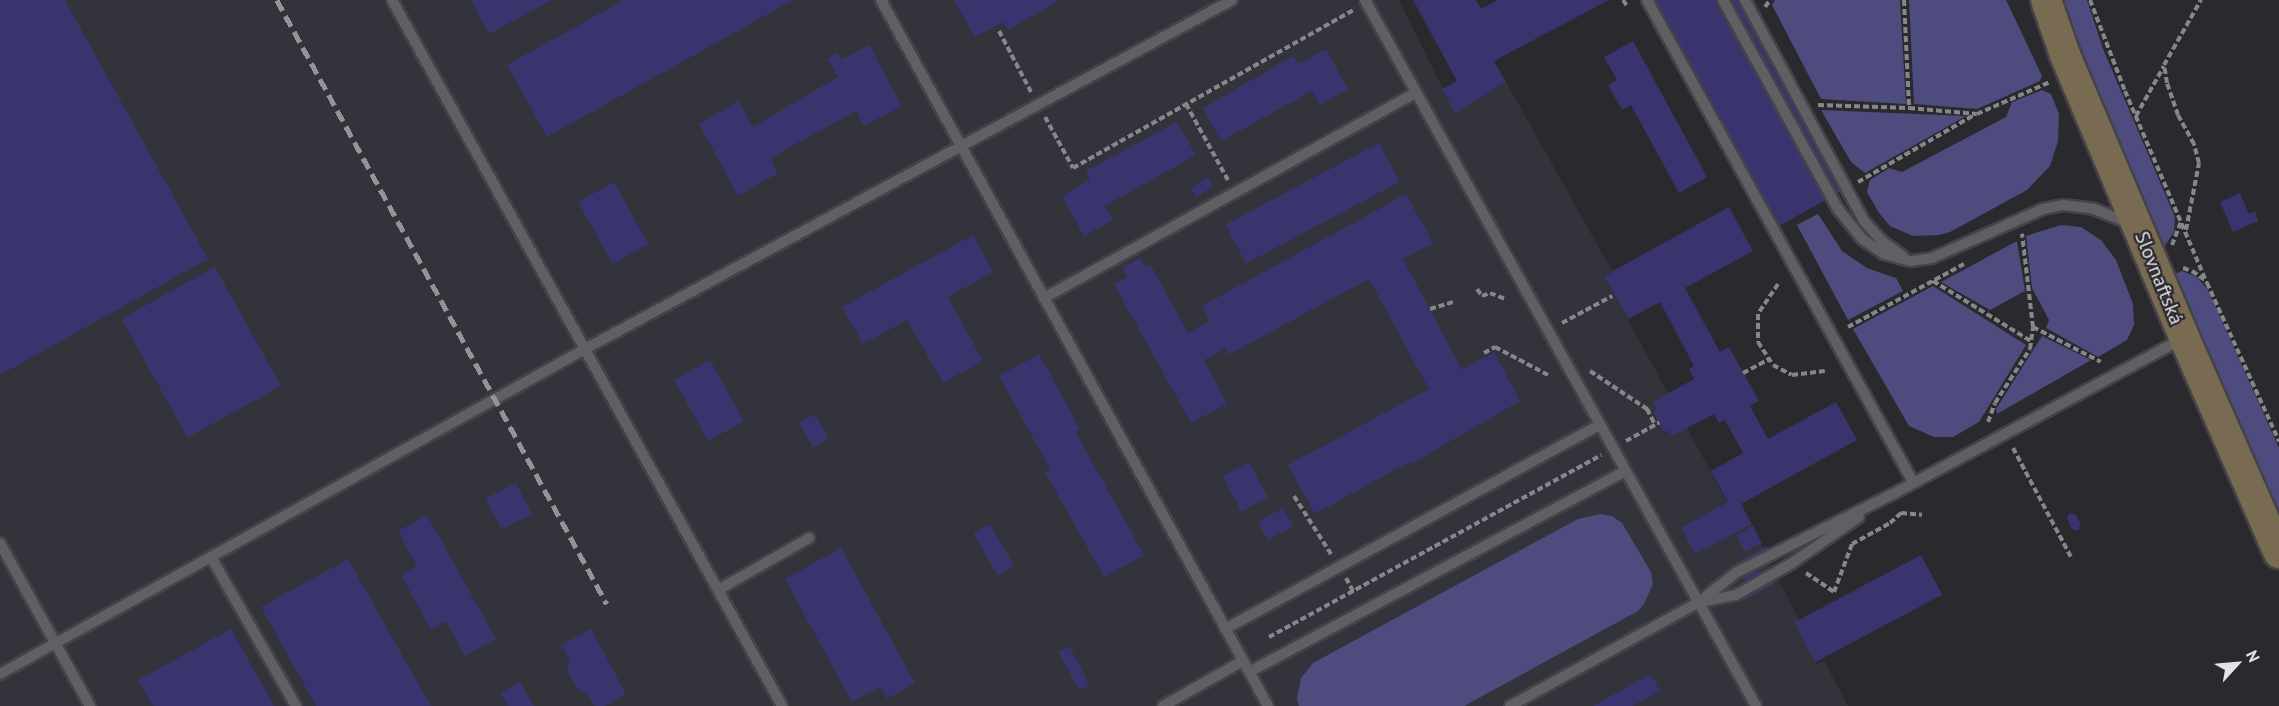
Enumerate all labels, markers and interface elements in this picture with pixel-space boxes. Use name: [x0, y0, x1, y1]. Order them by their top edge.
street label: Slovnaftská: [2129, 228, 2189, 328]
north arrow: [2207, 634, 2267, 694]
text: N: [2242, 647, 2264, 665]

